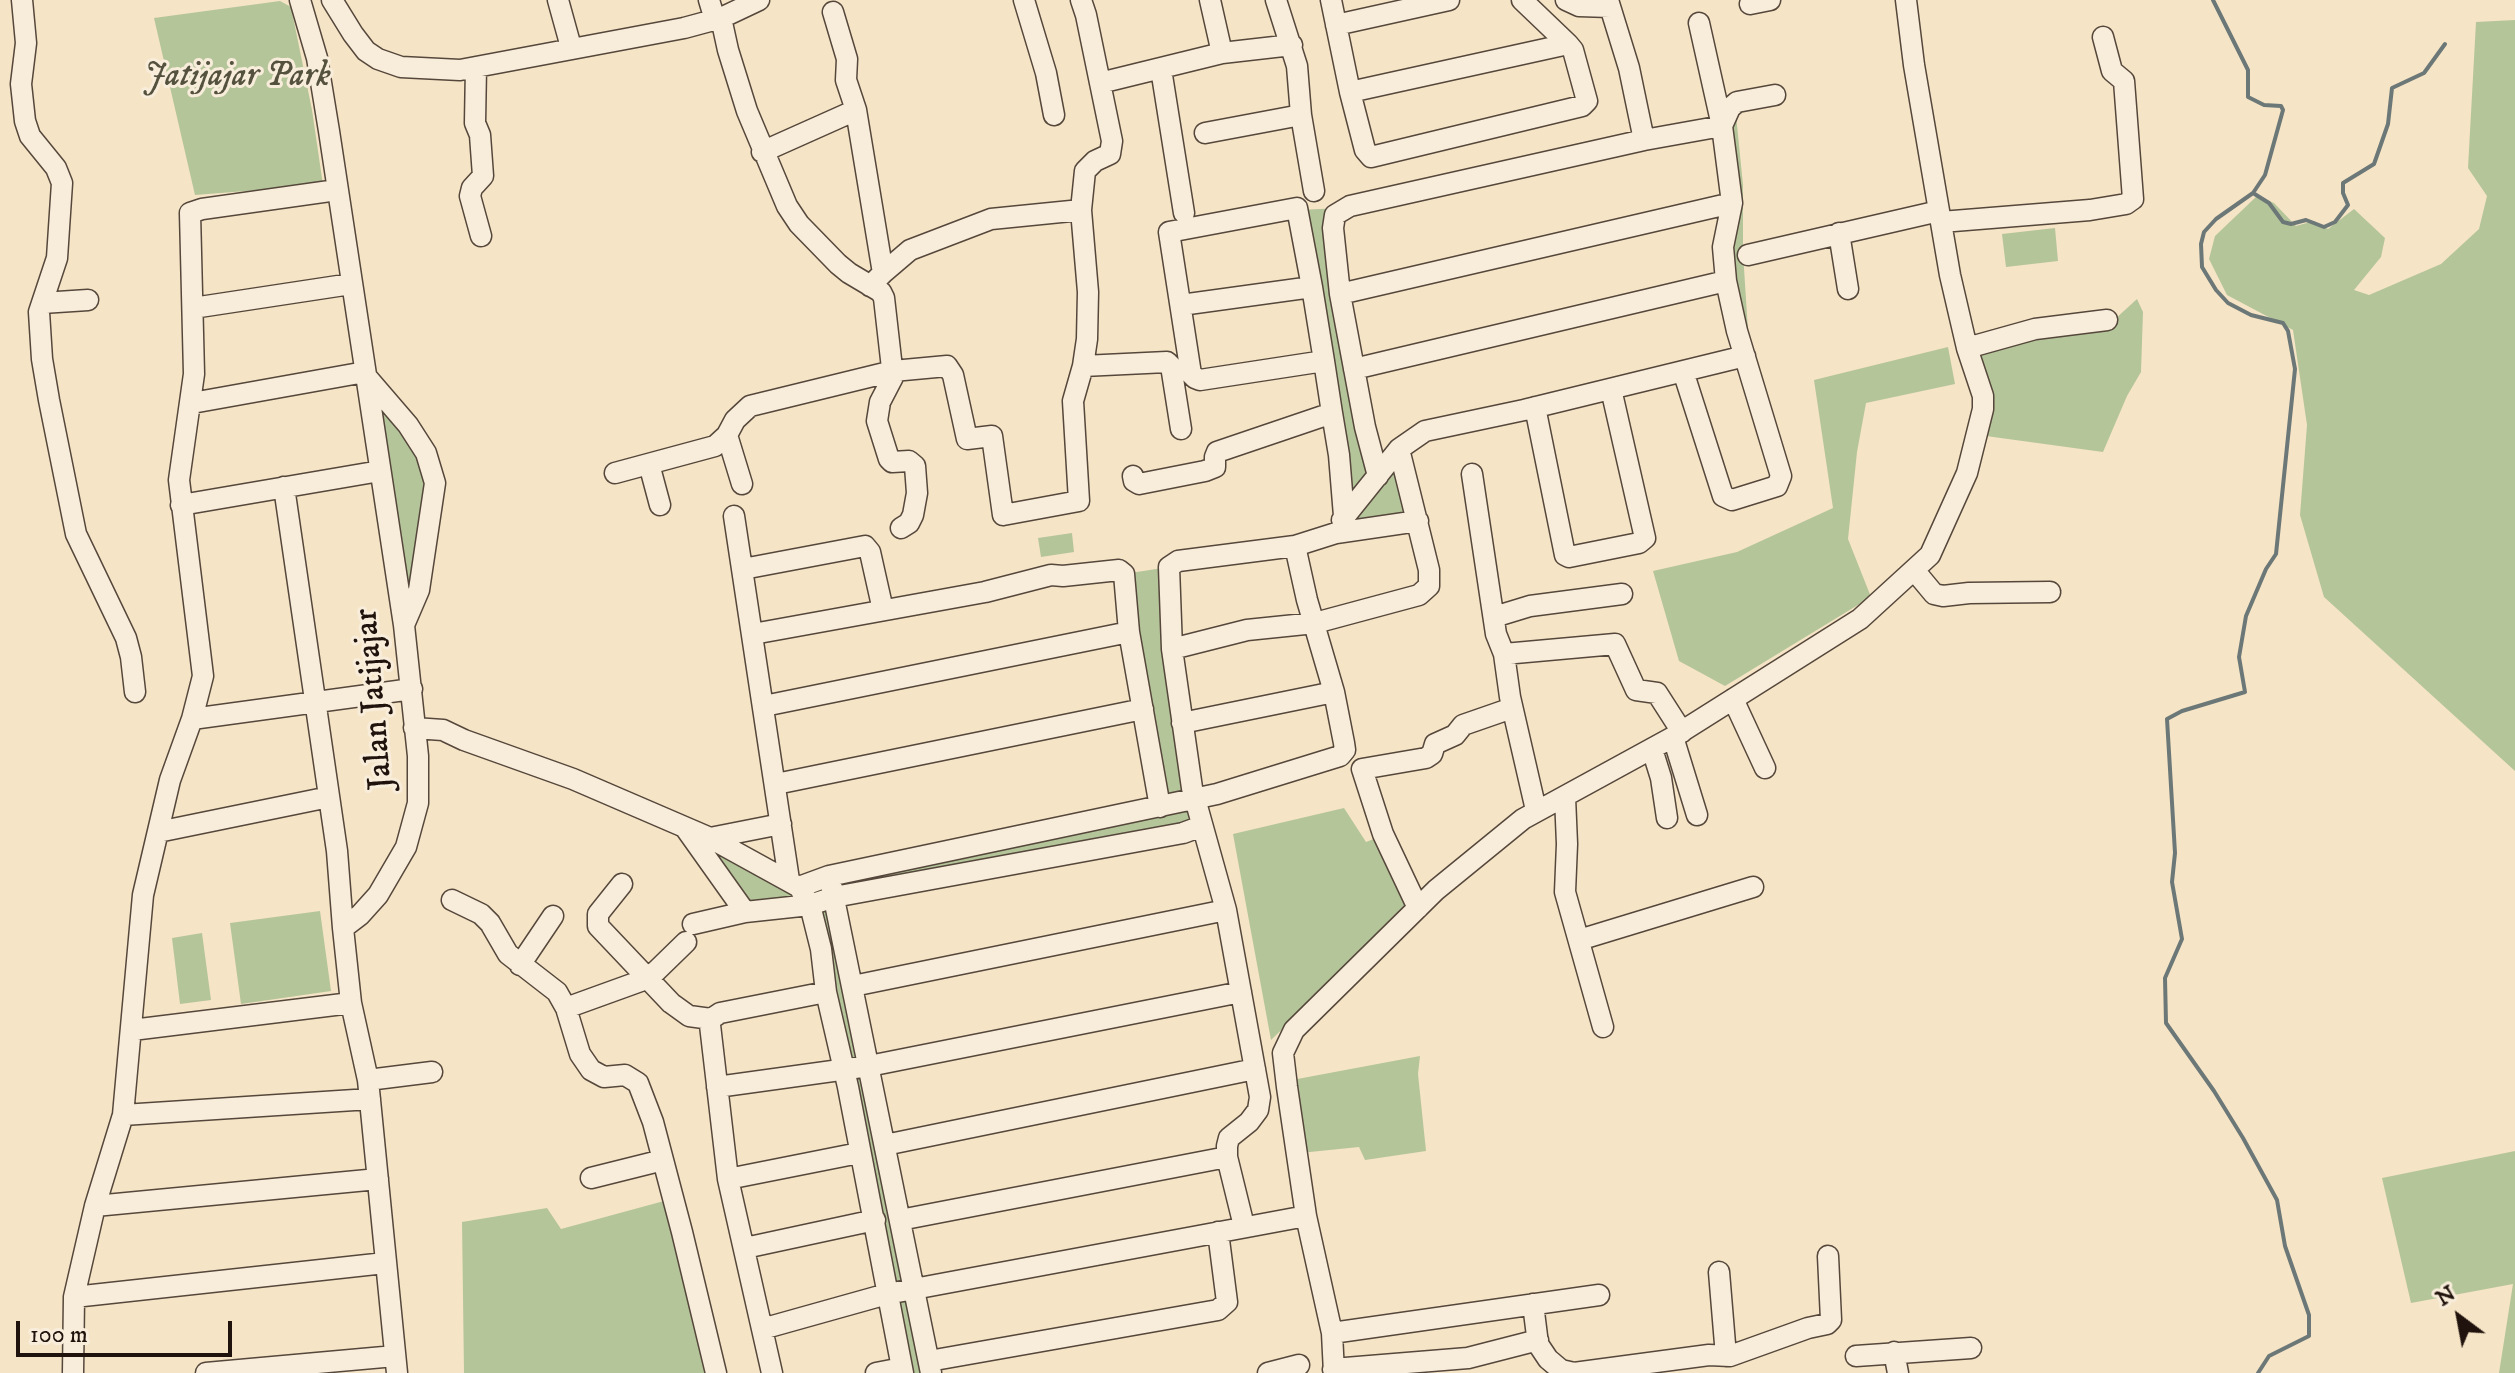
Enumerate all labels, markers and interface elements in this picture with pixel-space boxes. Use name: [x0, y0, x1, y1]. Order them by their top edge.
park label: Jatijajar Park: [143, 58, 331, 98]
street label: Jalan Jatijajar: [348, 607, 404, 791]
north arrow: [2419, 1277, 2499, 1357]
text: N: [2431, 1280, 2461, 1312]
scale bar: [20, 1305, 236, 1355]
text: 100 m: [30, 1320, 88, 1350]

